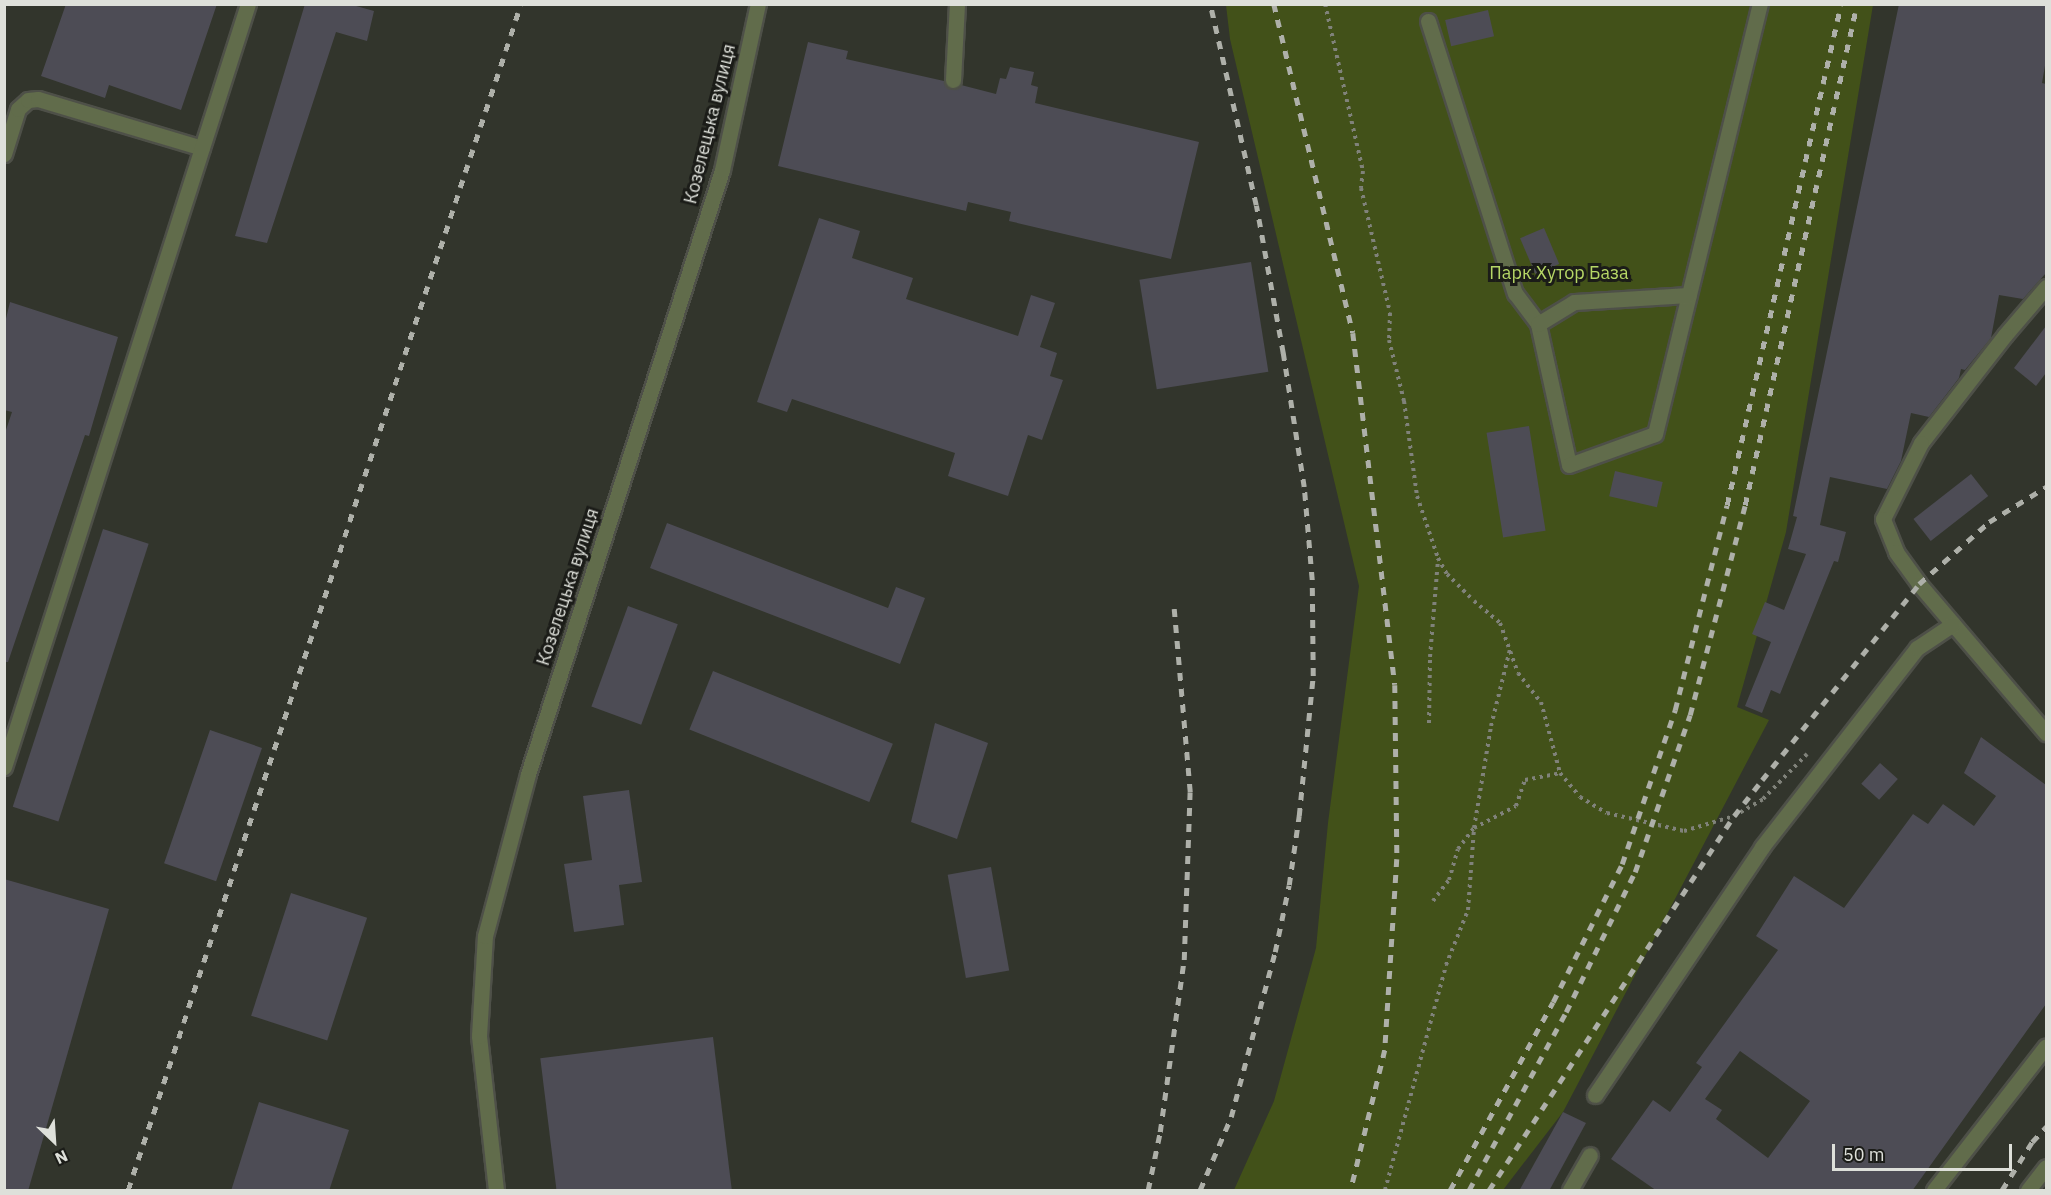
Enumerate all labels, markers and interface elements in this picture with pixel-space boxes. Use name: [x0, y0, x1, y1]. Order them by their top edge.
street label: Козелецька вулиця: [680, 42, 740, 206]
park label: Парк Хутор База: [1489, 262, 1629, 284]
street label: Козелецька вулиця: [532, 506, 604, 668]
north arrow: [24, 1111, 84, 1171]
scale bar: [1835, 1132, 2015, 1170]
text: 50 m: [1843, 1143, 1885, 1166]
text: N: [52, 1146, 71, 1169]

